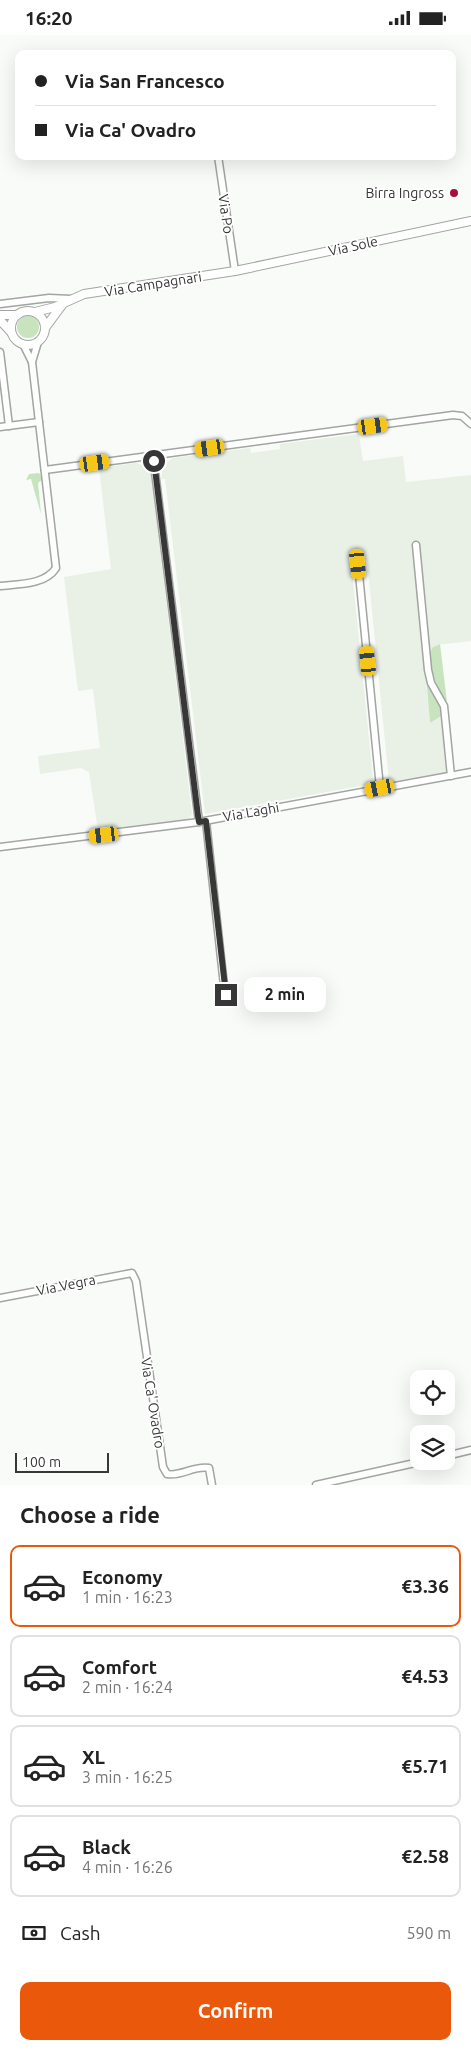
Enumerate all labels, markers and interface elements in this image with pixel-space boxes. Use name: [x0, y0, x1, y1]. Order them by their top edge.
text: 16:20: [25, 7, 73, 29]
text: Via San Francesco: [65, 70, 225, 92]
text: Via Ca' Ovadro: [65, 119, 196, 141]
place label: Birra Ingross: [365, 185, 444, 201]
marker: Birra Ingross: [448, 187, 460, 199]
street label: Via Po: [215, 193, 237, 235]
street label: Via Sole: [327, 233, 379, 259]
street label: Via Campagnari: [103, 268, 203, 300]
car: [357, 416, 388, 436]
car: [194, 438, 225, 458]
route start: [143, 450, 165, 472]
car: [79, 453, 110, 473]
car: [348, 548, 367, 580]
car: [358, 645, 377, 677]
car: [363, 778, 396, 798]
street label: Via Laghi: [222, 799, 280, 825]
car: [88, 826, 119, 844]
callout: 2 min: [244, 977, 326, 1013]
route end: [215, 984, 237, 1006]
text: 2 min: [265, 985, 305, 1003]
street label: Via Vegra: [35, 1271, 97, 1299]
street label: Via Ca' Ovadro: [138, 1356, 168, 1450]
map controls: [410, 1370, 455, 1470]
button: locate: [410, 1370, 455, 1415]
button: layers: [410, 1425, 455, 1470]
scale bar: [15, 1450, 109, 1473]
text: 100 m: [22, 1454, 61, 1470]
text: Choose a ride: [20, 1502, 160, 1527]
icon: car: [22, 1564, 67, 1609]
text: Economy: [82, 1566, 163, 1588]
text: €3.36: [401, 1575, 449, 1597]
text: 1 min · 16:23: [82, 1588, 173, 1606]
icon: car: [22, 1654, 67, 1699]
text: Comfort: [82, 1656, 157, 1678]
text: €4.53: [401, 1665, 449, 1687]
text: 2 min · 16:24: [82, 1678, 173, 1696]
icon: car: [22, 1744, 67, 1789]
text: XL: [82, 1746, 105, 1768]
text: €5.71: [401, 1755, 449, 1777]
text: 3 min · 16:25: [82, 1768, 173, 1786]
icon: car: [22, 1834, 67, 1879]
text: Black: [82, 1836, 131, 1858]
text: €2.58: [401, 1845, 449, 1867]
text: 4 min · 16:26: [82, 1858, 173, 1876]
icon: cash: [20, 1919, 48, 1947]
text: Cash: [60, 1922, 101, 1944]
text: 590 m: [406, 1924, 451, 1942]
button: Confirm: [20, 1982, 451, 2040]

